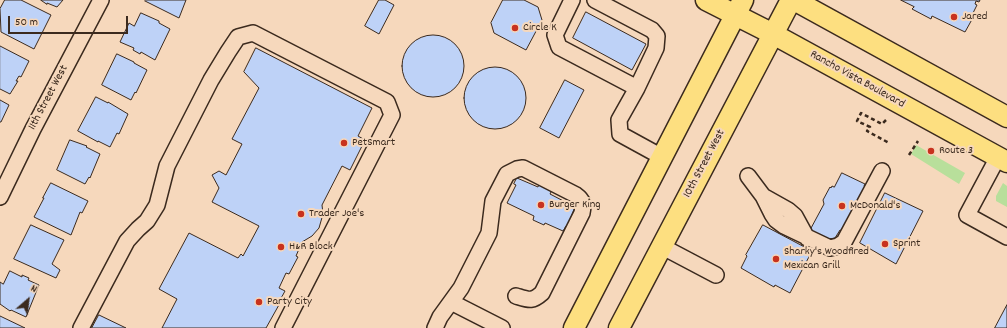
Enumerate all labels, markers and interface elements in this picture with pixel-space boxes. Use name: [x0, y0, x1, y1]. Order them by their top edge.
scale bar: [10, 8, 130, 34]
place label: Jared: [962, 10, 987, 24]
marker: Jared: [949, 12, 959, 22]
text: 50 m: [15, 14, 38, 31]
place label: Circle K: [523, 21, 557, 35]
marker: Circle K: [510, 23, 520, 33]
street label: Rancho Vista Boulevard: [807, 48, 907, 112]
street label: 11th Street West: [26, 63, 72, 133]
street label: 10th Street West: [681, 127, 729, 201]
place label: PetSmart: [352, 136, 395, 150]
marker: PetSmart: [339, 138, 349, 148]
place label: Route 3: [939, 144, 973, 158]
marker: Route 3: [926, 146, 936, 156]
place label: Burger King: [549, 198, 601, 212]
place label: McDonald's: [850, 199, 900, 213]
marker: Burger King: [536, 200, 546, 210]
marker: McDonald's: [837, 201, 847, 211]
place label: Trader Joe's: [309, 207, 364, 221]
marker: Trader Joe's: [296, 209, 306, 219]
place label: Sprint: [893, 237, 920, 251]
marker: Sprint: [880, 239, 890, 249]
place label: H&R Block: [289, 240, 333, 254]
marker: H&R Block: [276, 242, 286, 252]
place label: Sharky's Woodfired Mexican Grill: [784, 245, 869, 273]
marker: Sharky's Woodfired Mexican Grill: [771, 254, 781, 264]
north arrow: [8, 280, 48, 320]
text: N: [27, 281, 40, 298]
place label: Party City: [267, 295, 312, 309]
marker: Party City: [254, 297, 264, 307]

